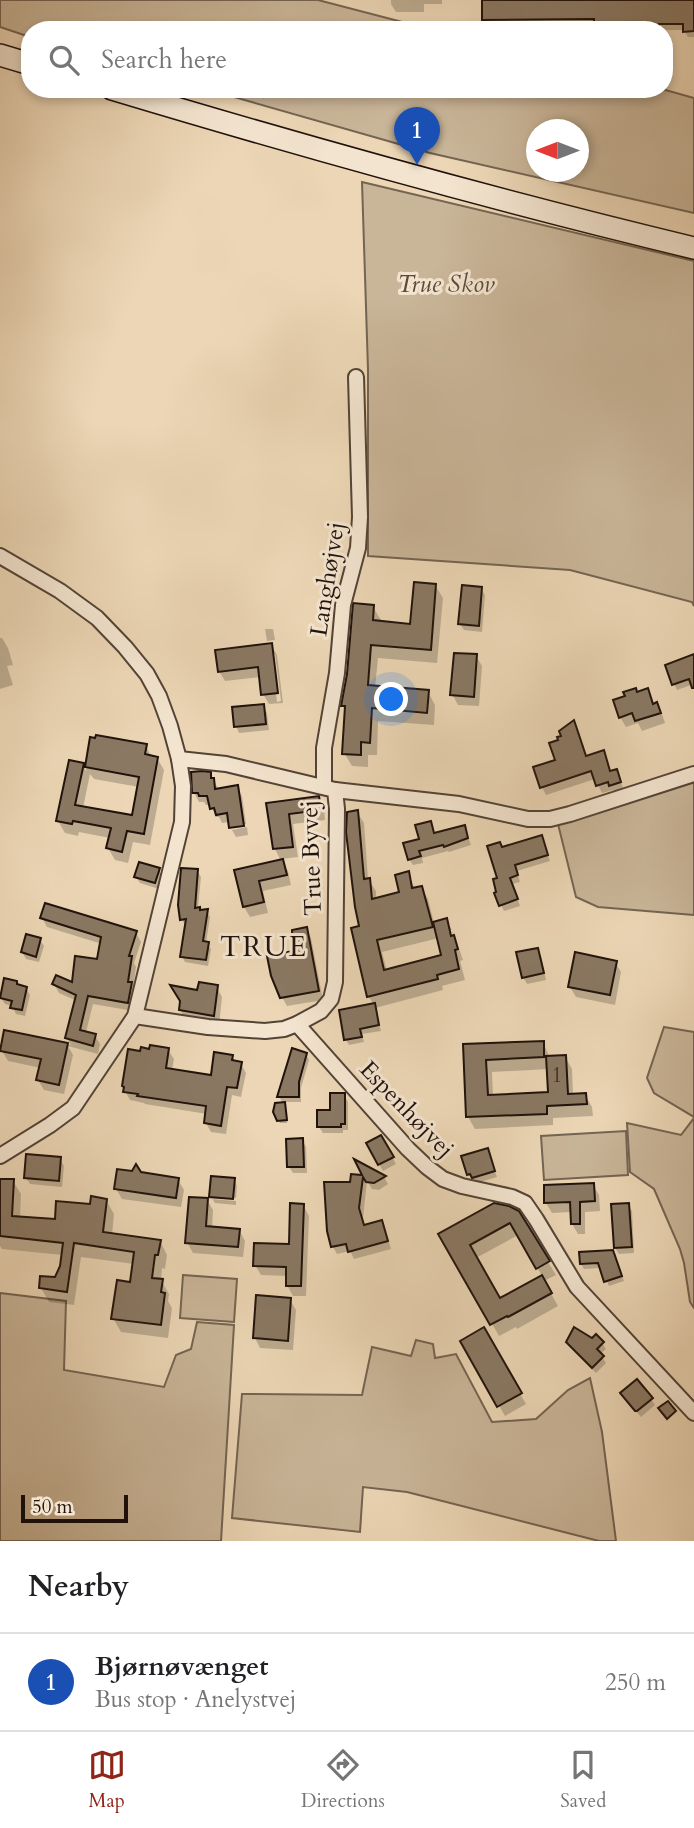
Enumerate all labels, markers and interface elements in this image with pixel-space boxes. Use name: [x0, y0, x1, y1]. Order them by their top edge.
search box: [21, 21, 673, 98]
icon: search: [45, 41, 83, 79]
text: Search here: [101, 42, 227, 77]
pin: 1: [394, 107, 440, 165]
north arrow: [526, 119, 589, 182]
park label: True Skov: [398, 268, 495, 301]
street label: Langhøjvej: [302, 520, 353, 639]
your location: [374, 682, 408, 716]
street label: True Byvej: [293, 800, 330, 916]
district label: TRUE: [220, 928, 308, 966]
street label: Espenhøjvej: [352, 1053, 461, 1165]
house number: 1: [552, 1061, 562, 1090]
scale bar: [21, 1492, 128, 1524]
text: 50 m: [32, 1494, 73, 1520]
text: Nearby: [28, 1566, 129, 1607]
text: Bjørnøvænget: [95, 1649, 268, 1684]
text: 1: [45, 1667, 57, 1698]
text: 250 m: [605, 1667, 666, 1698]
text: Bus stop · Anelystvej: [95, 1684, 296, 1715]
tab: Map: [88, 1746, 126, 1814]
tab: Directions: [301, 1746, 385, 1814]
tab: Saved: [560, 1746, 606, 1814]

